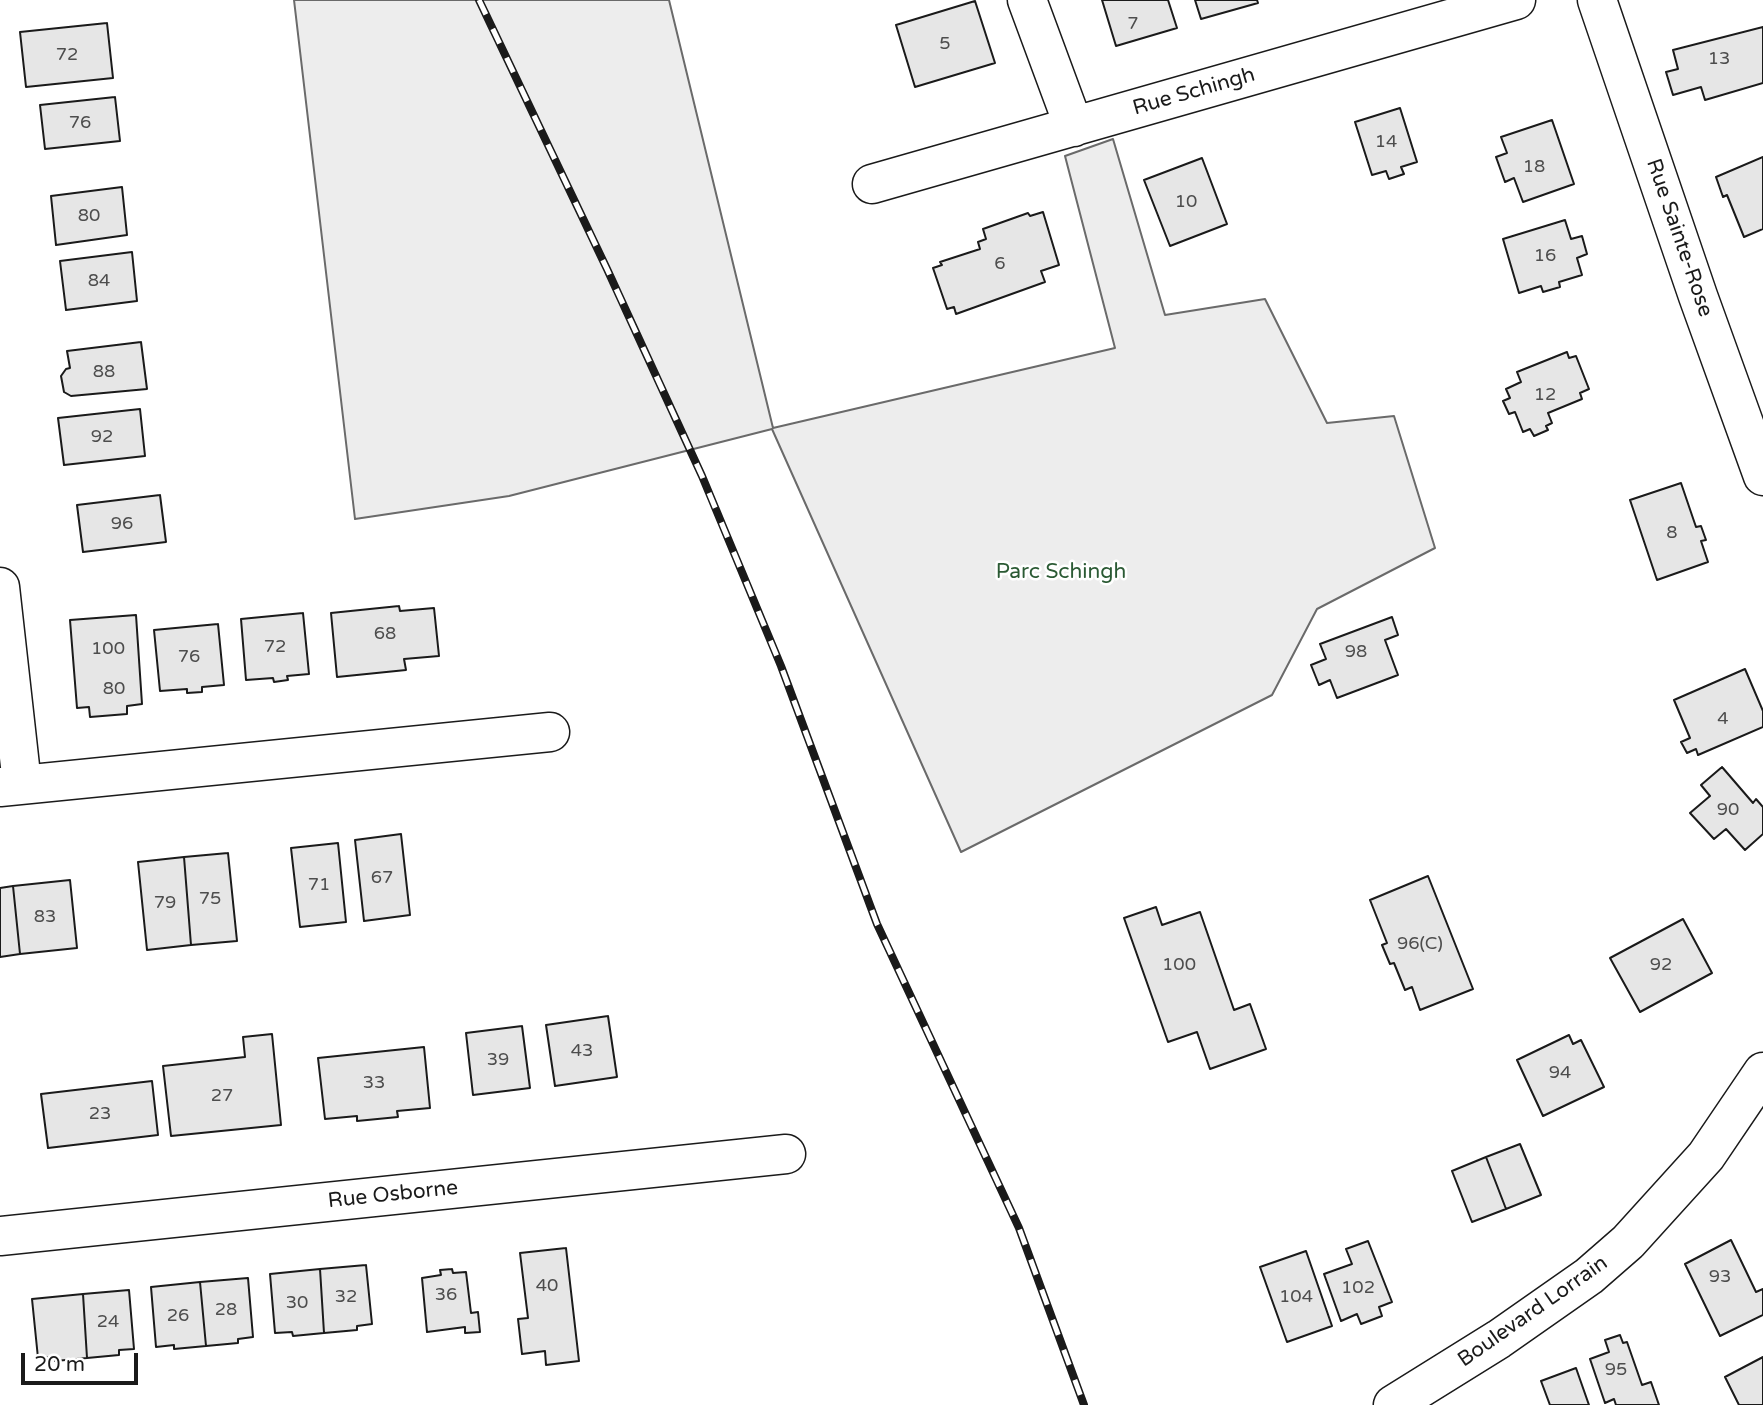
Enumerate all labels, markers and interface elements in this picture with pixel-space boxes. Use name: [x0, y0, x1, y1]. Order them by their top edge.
house number: 7: [1127, 13, 1139, 35]
house number: 5: [939, 33, 951, 55]
house number: 72: [56, 44, 78, 66]
house number: 13: [1708, 48, 1730, 70]
street label: Rue Schingh: [1130, 63, 1258, 121]
house number: 76: [69, 112, 91, 134]
house number: 14: [1375, 131, 1397, 153]
house number: 18: [1523, 156, 1545, 178]
street label: Rue Sainte-Rose: [1640, 156, 1718, 320]
house number: 10: [1175, 191, 1197, 213]
house number: 80: [78, 205, 100, 227]
house number: 16: [1534, 245, 1556, 267]
house number: 6: [994, 253, 1006, 275]
house number: 84: [88, 270, 110, 292]
house number: 88: [93, 361, 115, 383]
house number: 12: [1534, 384, 1556, 406]
house number: 92: [91, 426, 113, 448]
house number: 96: [111, 513, 133, 535]
house number: 8: [1666, 522, 1678, 544]
park label: Parc Schingh: [996, 559, 1126, 585]
house number: 68: [374, 623, 396, 645]
house number: 72: [264, 636, 286, 658]
house number: 100: [91, 638, 125, 660]
house number: 98: [1345, 641, 1367, 663]
house number: 76: [178, 646, 200, 668]
house number: 80: [103, 678, 125, 700]
house number: 4: [1717, 708, 1729, 730]
house number: 90: [1717, 799, 1739, 821]
house number: 67: [371, 867, 393, 889]
house number: 71: [308, 874, 330, 896]
house number: 75: [199, 888, 221, 910]
house number: 79: [154, 892, 176, 914]
house number: 83: [34, 906, 56, 928]
house number: 96(C): [1397, 933, 1443, 955]
house number: 100: [1162, 954, 1196, 976]
house number: 92: [1650, 954, 1672, 976]
house number: 43: [571, 1040, 593, 1062]
house number: 39: [487, 1049, 509, 1071]
house number: 94: [1549, 1062, 1571, 1084]
house number: 33: [363, 1072, 385, 1094]
house number: 27: [211, 1085, 233, 1107]
house number: 23: [89, 1103, 111, 1125]
street label: Rue Osborne: [327, 1176, 459, 1214]
street label: Boulevard Lorrain: [1453, 1251, 1613, 1373]
house number: 93: [1709, 1266, 1731, 1288]
house number: 40: [536, 1275, 558, 1297]
house number: 102: [1341, 1277, 1375, 1299]
house number: 36: [435, 1284, 457, 1306]
house number: 32: [335, 1286, 357, 1308]
house number: 104: [1279, 1286, 1313, 1308]
house number: 30: [286, 1292, 308, 1314]
house number: 28: [215, 1299, 237, 1321]
house number: 26: [167, 1305, 189, 1327]
house number: 24: [97, 1311, 119, 1333]
scale bar: [24, 1338, 142, 1382]
text: 20 m: [34, 1352, 85, 1377]
house number: 95: [1605, 1359, 1627, 1381]

